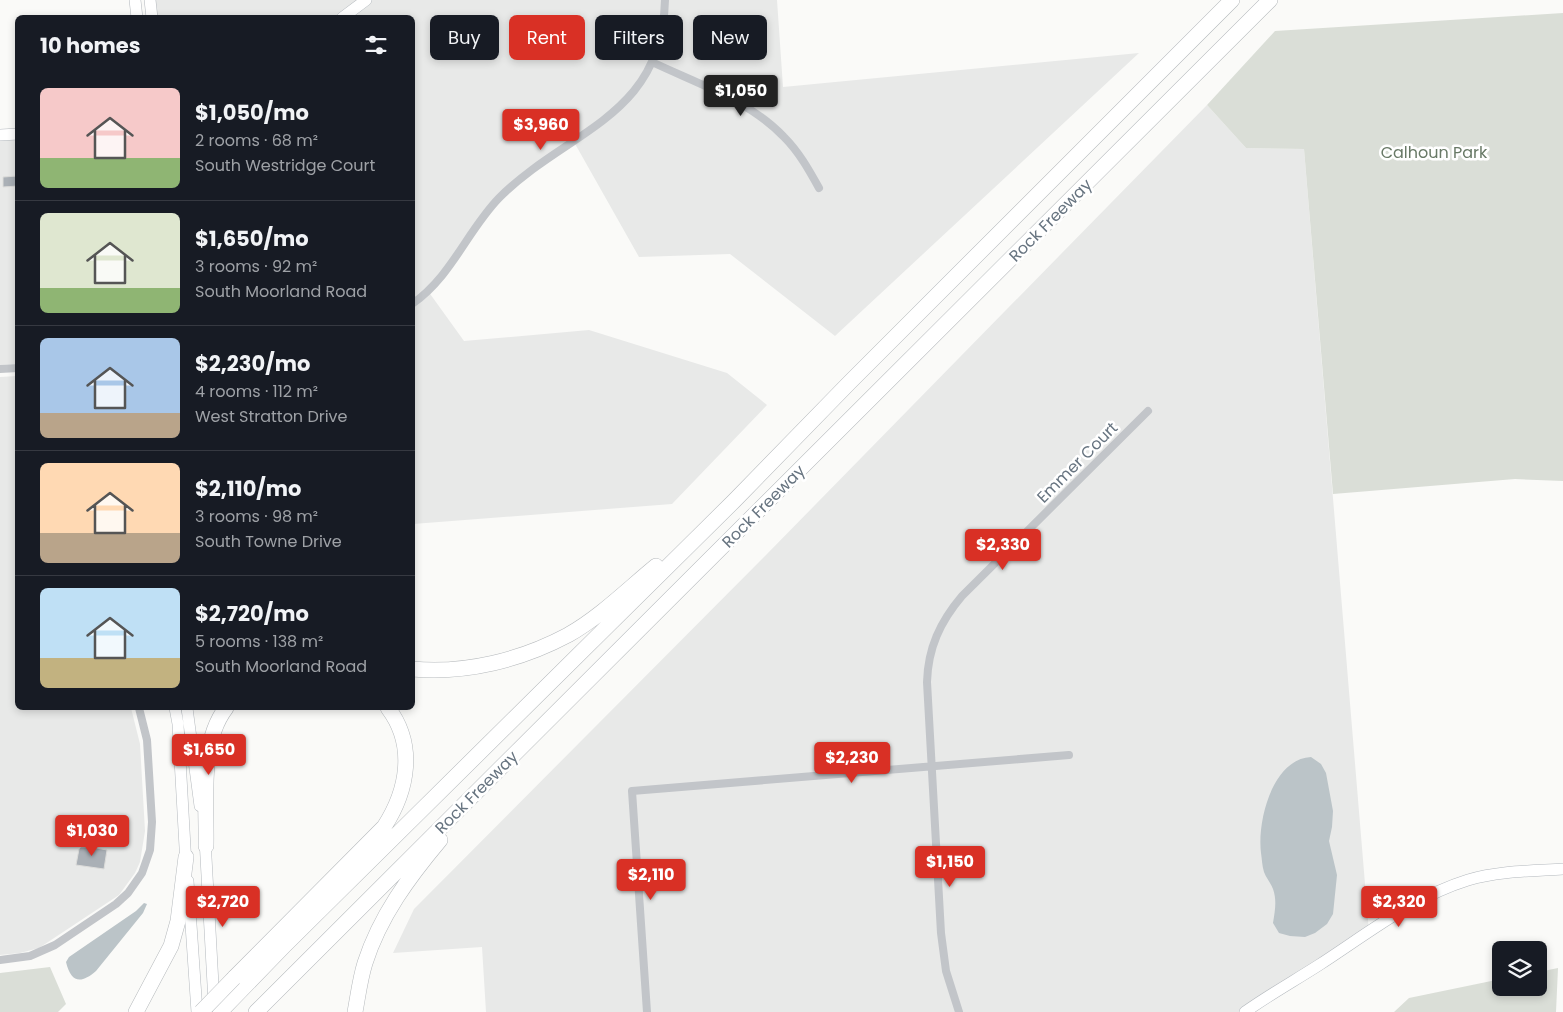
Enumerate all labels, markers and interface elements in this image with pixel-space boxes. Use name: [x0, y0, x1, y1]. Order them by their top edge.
chip: Buy: [430, 15, 499, 60]
chip: Rent: [509, 15, 585, 60]
chip: Filters: [595, 15, 683, 60]
chip: New: [693, 15, 767, 60]
text: 10 homes: [40, 31, 140, 60]
icon: filters: [362, 31, 390, 59]
pin: $1,050: [700, 74, 782, 117]
text: $1,050: [715, 79, 767, 102]
text: $1,050/mo: [195, 98, 309, 127]
icon: home: [80, 108, 140, 168]
pin: $3,960: [500, 108, 582, 151]
text: $3,960: [513, 113, 569, 136]
text: 2 rooms · 68 m²: [195, 129, 318, 152]
park label: Calhoun Park: [1381, 141, 1488, 164]
text: South Westridge Court: [195, 154, 375, 177]
street label: Rock Freeway: [1004, 174, 1097, 267]
text: $1,650/mo: [195, 224, 309, 253]
icon: home: [80, 233, 140, 293]
text: 3 rooms · 92 m²: [195, 255, 317, 278]
text: South Moorland Road: [195, 280, 367, 303]
text: $2,230/mo: [195, 349, 310, 378]
icon: home: [80, 358, 140, 418]
text: 4 rooms · 112 m²: [195, 380, 318, 403]
text: West Stratton Drive: [195, 405, 348, 428]
street label: Emmer Court: [1032, 417, 1123, 508]
street label: Rock Freeway: [717, 460, 810, 553]
text: $2,110/mo: [195, 474, 301, 503]
icon: home: [80, 483, 140, 543]
text: 3 rooms · 98 m²: [195, 505, 318, 528]
pin: $2,330: [962, 528, 1044, 571]
text: South Towne Drive: [195, 530, 342, 553]
text: $2,330: [976, 533, 1030, 556]
text: $2,720/mo: [195, 599, 309, 628]
icon: home: [80, 608, 140, 668]
text: 5 rooms · 138 m²: [195, 630, 323, 653]
text: South Moorland Road: [195, 655, 367, 678]
pin: $1,650: [168, 734, 250, 776]
text: $1,650: [183, 738, 235, 761]
pin: $2,230: [811, 742, 893, 784]
street label: Rock Freeway: [430, 746, 523, 839]
text: $2,230: [825, 746, 879, 769]
pin: $1,030: [51, 814, 133, 857]
text: $1,030: [66, 819, 118, 842]
pin: $1,150: [909, 846, 991, 888]
text: $1,150: [926, 850, 974, 873]
pin: $2,110: [610, 858, 692, 901]
text: $2,110: [628, 863, 674, 886]
pin: $2,720: [182, 886, 264, 928]
pin: $2,320: [1358, 886, 1440, 928]
text: $2,720: [197, 890, 249, 913]
text: $2,320: [1372, 890, 1426, 913]
map controls: [1492, 941, 1547, 996]
button: layers: [1492, 941, 1547, 996]

